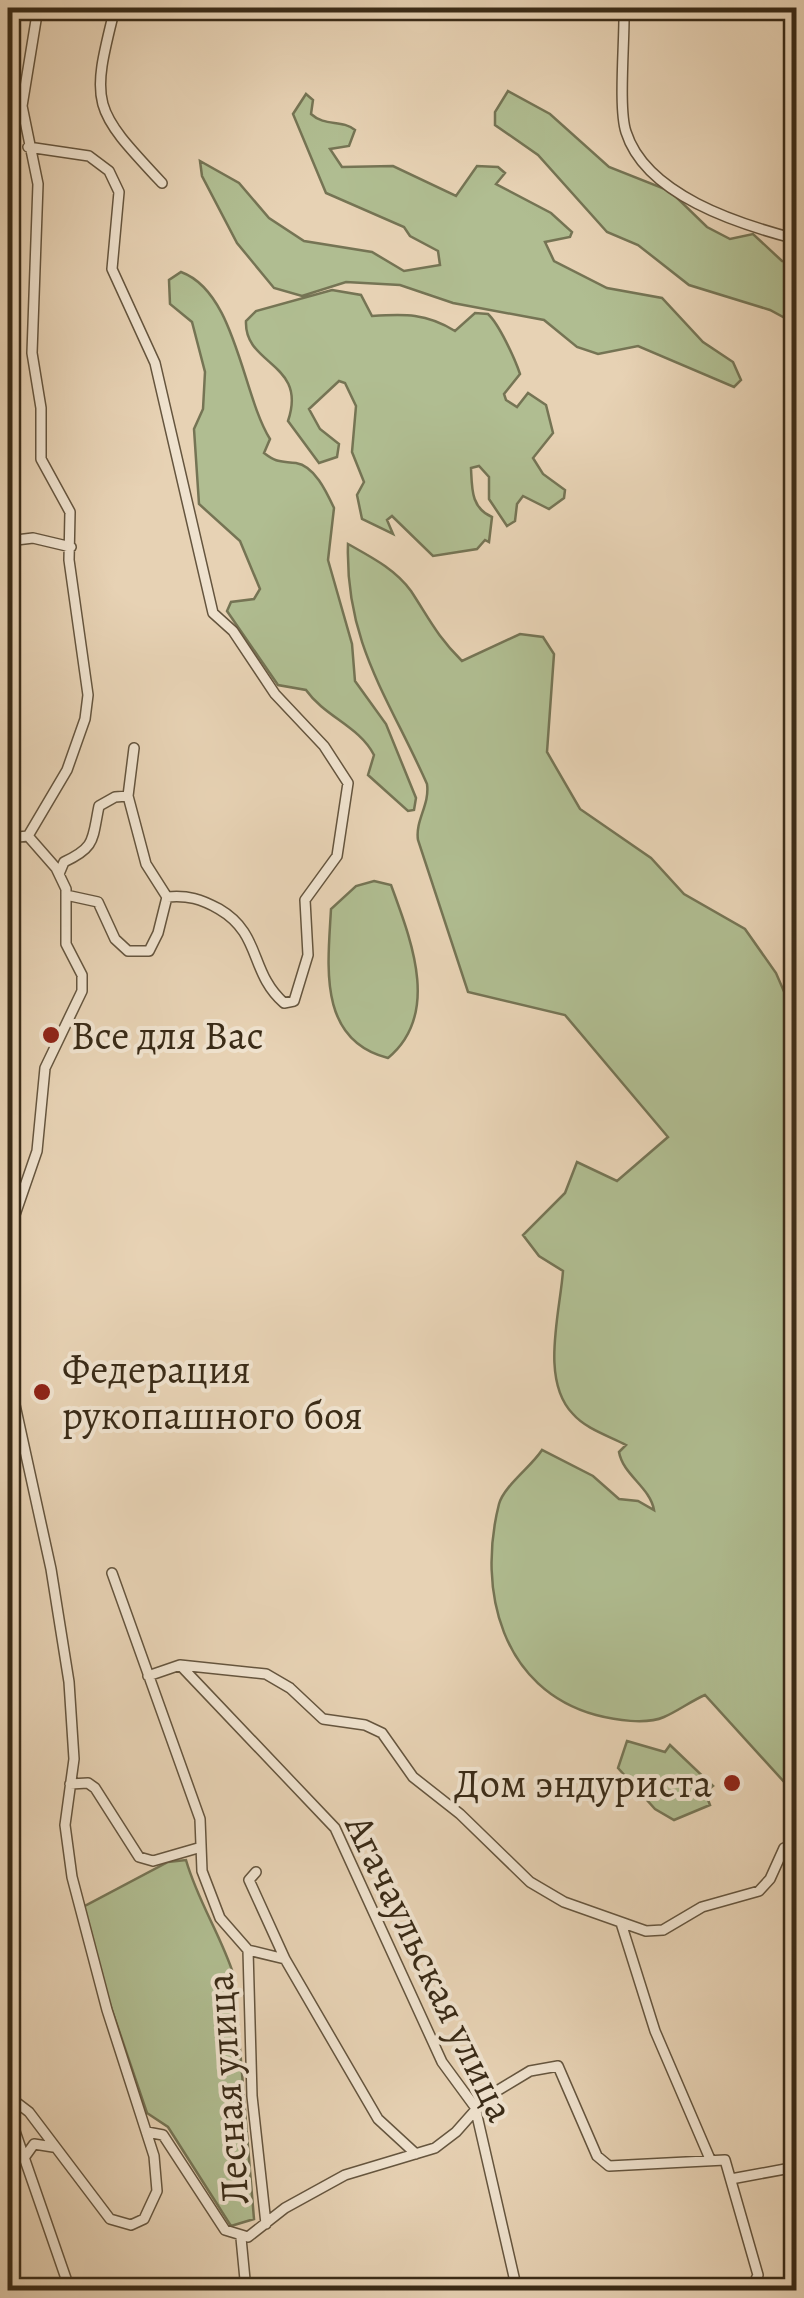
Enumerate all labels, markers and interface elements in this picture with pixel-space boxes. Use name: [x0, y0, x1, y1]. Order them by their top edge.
place label: Все для Вас: [71, 1008, 264, 1063]
marker: Все для Вас: [40, 1024, 62, 1046]
place label: Федерация рукопашного боя: [62, 1342, 363, 1443]
marker: Федерация рукопашного боя: [31, 1381, 53, 1403]
place label: Дом эндуриста: [454, 1756, 713, 1811]
marker: Дом эндуриста: [721, 1772, 743, 1794]
street label: Агачаульская улица: [331, 1804, 528, 2131]
street label: Лесная улица: [191, 1971, 263, 2207]

